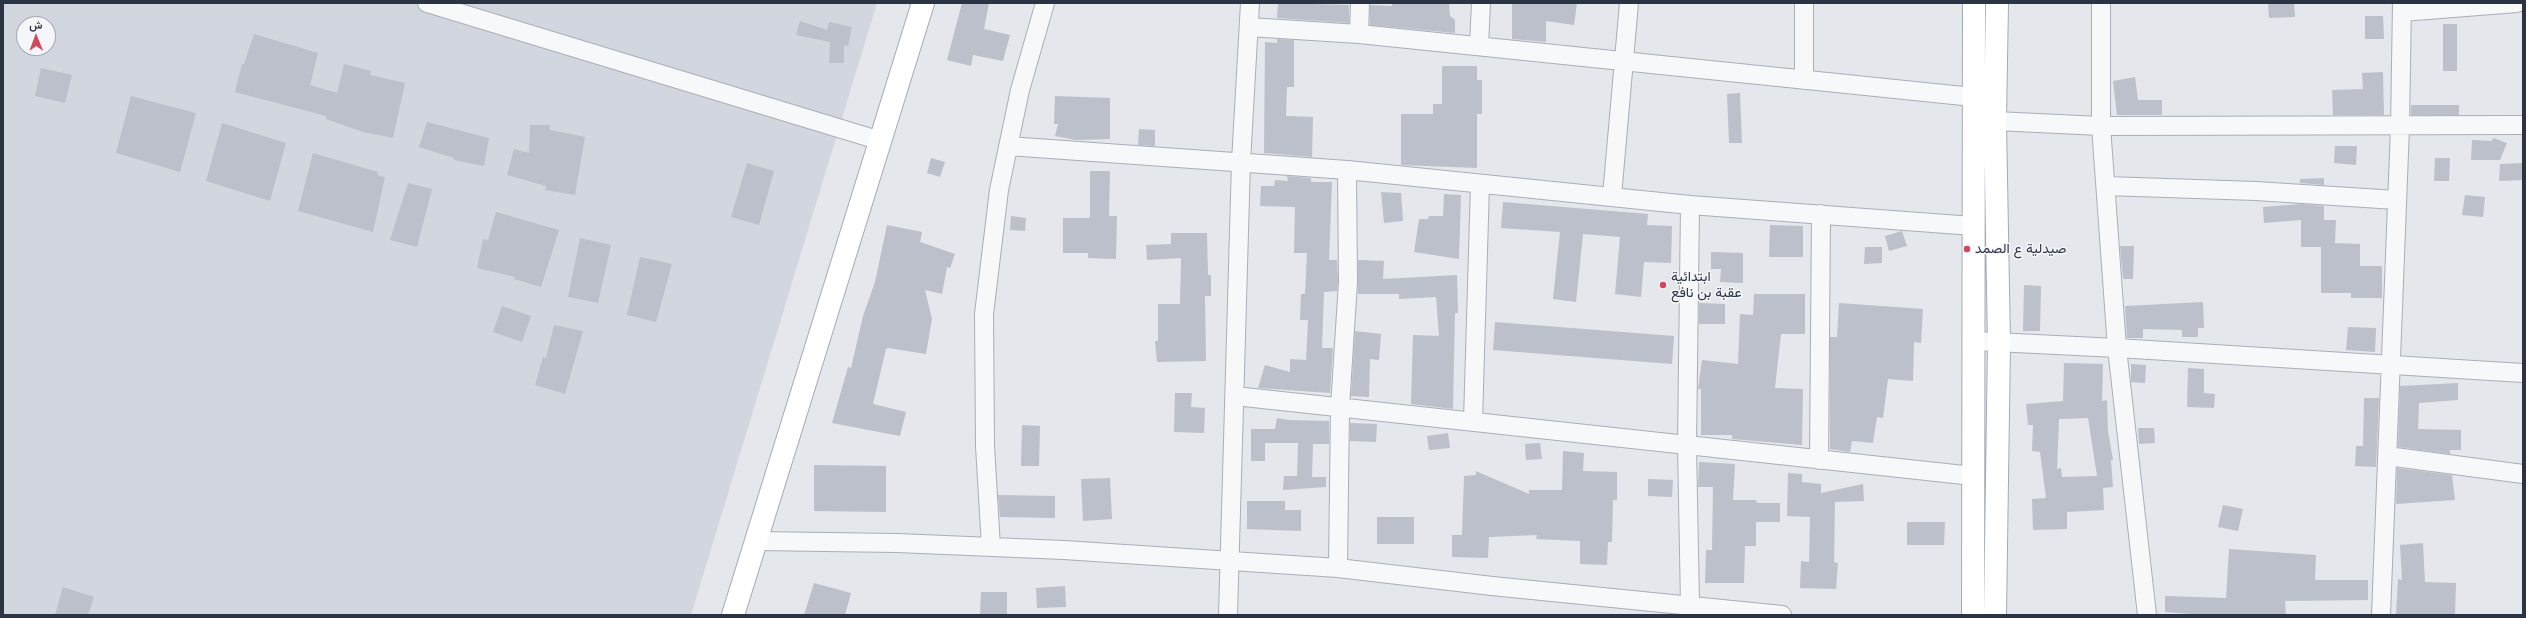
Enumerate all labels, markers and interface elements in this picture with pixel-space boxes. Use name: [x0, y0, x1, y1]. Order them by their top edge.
north arrow: [16, 16, 56, 56]
text: ش: [29, 18, 43, 32]
place label: صيدلية ع الصمد: [1975, 241, 2067, 257]
marker: صيدلية ع الصمد: [1962, 244, 1972, 254]
place label: ابتدائية عقبة بن نافع: [1671, 269, 1742, 302]
marker: ابتدائية عقبة بن نافع: [1658, 280, 1668, 290]

